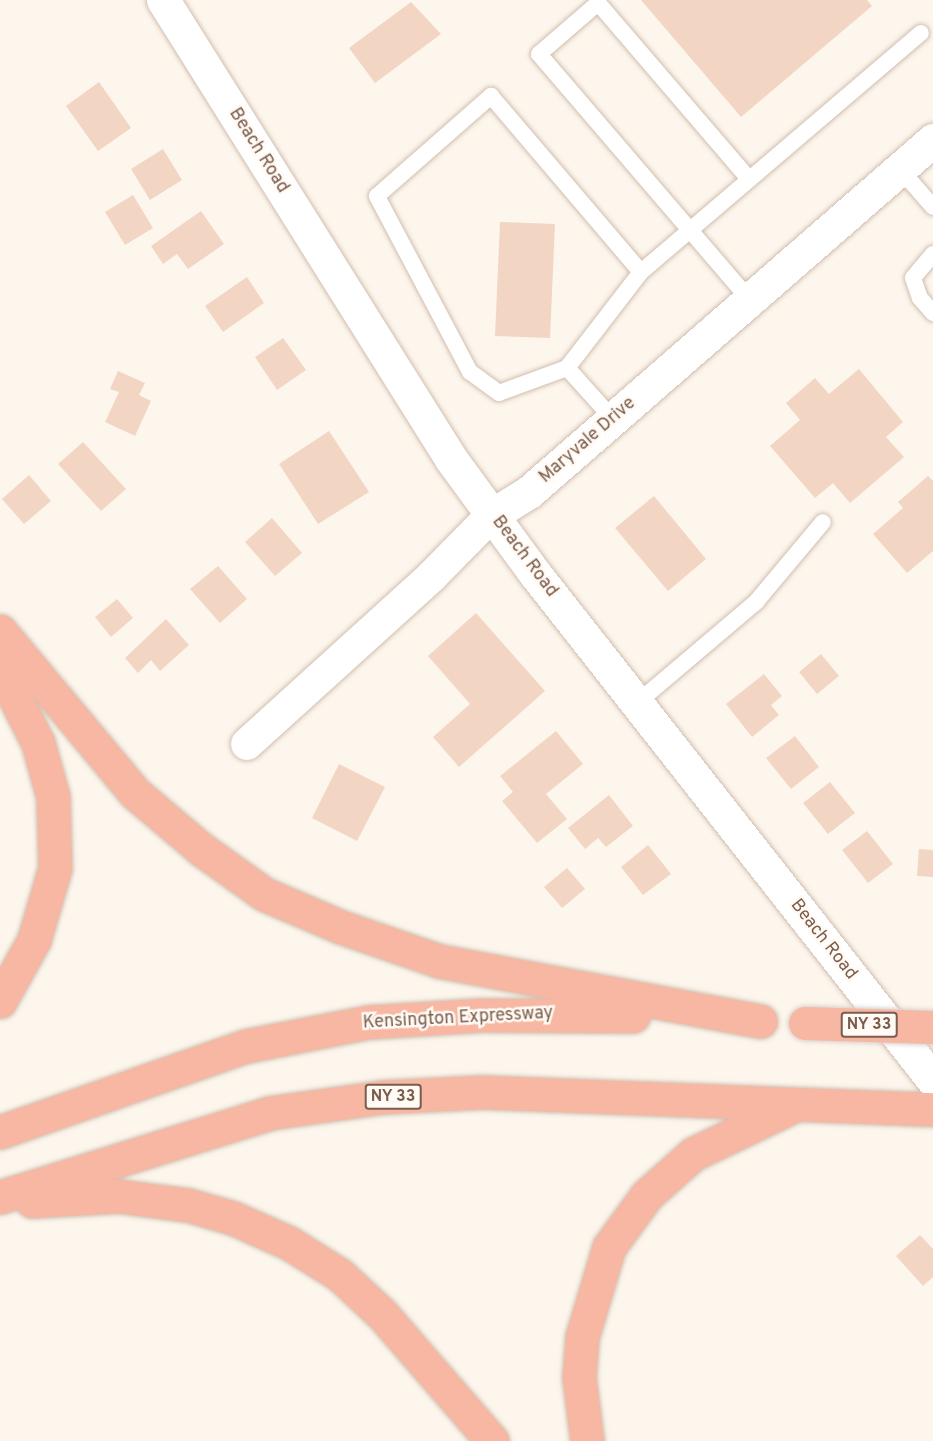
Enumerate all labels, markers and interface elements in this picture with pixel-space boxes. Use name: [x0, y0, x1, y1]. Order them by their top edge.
street label: Beach Road: [223, 104, 293, 198]
street label: Maryvale Drive: [535, 393, 641, 489]
street label: Beach Road: [486, 512, 562, 602]
street label: Beach Road: [785, 895, 861, 985]
street label: Kensington Expressway: [362, 1003, 554, 1035]
road number: NY 33: [839, 1012, 899, 1038]
road number: NY 33: [363, 1084, 423, 1110]

